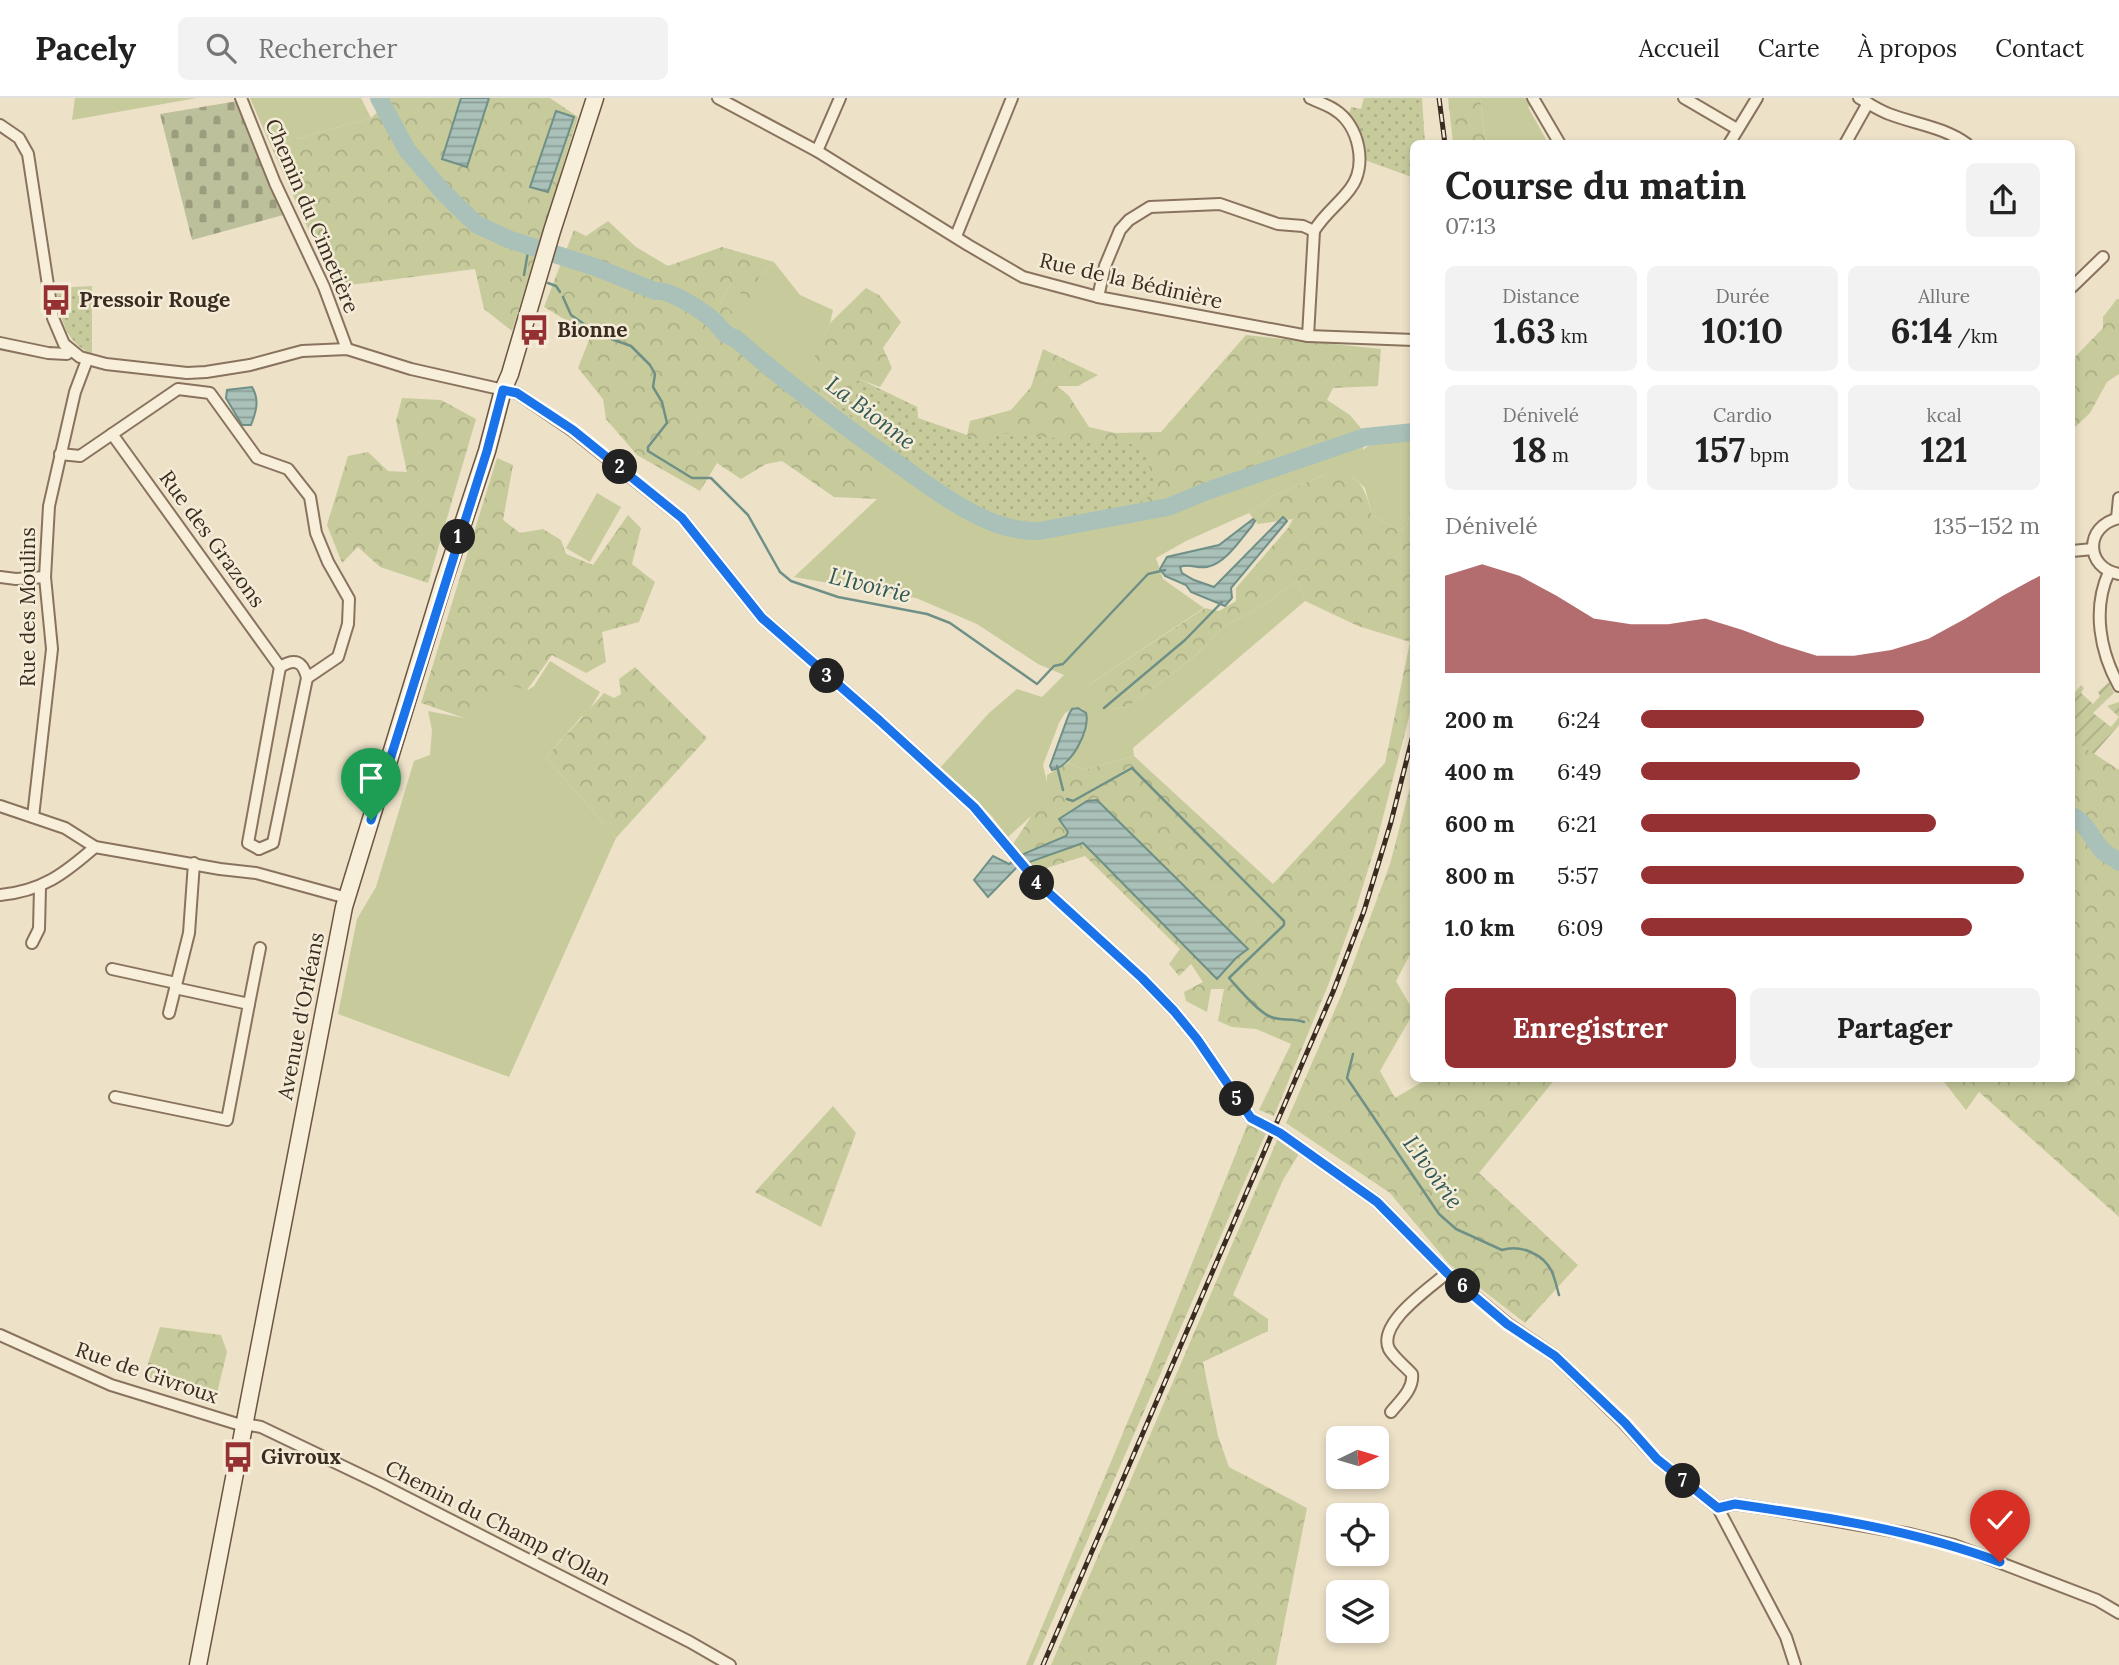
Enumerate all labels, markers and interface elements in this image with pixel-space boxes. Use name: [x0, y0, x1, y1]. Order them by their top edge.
search box: [178, 17, 668, 80]
text: Pacely: [35, 27, 136, 69]
icon: search: [202, 29, 240, 67]
text: Rechercher: [258, 32, 398, 65]
text: Accueil: [1639, 33, 1720, 64]
text: Carte: [1758, 33, 1820, 64]
text: À propos: [1858, 33, 1957, 64]
text: Contact: [1995, 33, 2084, 64]
street label: Chemin du Cimetière: [259, 115, 366, 317]
text: Course du matin: [1445, 161, 1746, 209]
button: share: [1966, 163, 2040, 237]
text: 07:13: [1445, 211, 1496, 240]
street label: Rue de la Bédinière: [1037, 246, 1225, 315]
bus stop icon: Pressoir Rouge: [39, 283, 73, 317]
text: Distance: [1502, 284, 1579, 308]
text: Durée: [1715, 284, 1770, 308]
text: Allure: [1918, 284, 1970, 308]
place label: Pressoir Rouge: [79, 286, 230, 313]
text: 1.63: [1494, 308, 1556, 353]
text: 10:10: [1702, 308, 1783, 353]
text: 6:14: [1890, 308, 1953, 353]
bus stop icon: Bionne: [517, 313, 551, 347]
place label: Bionne: [557, 316, 627, 343]
text: km: [1556, 324, 1588, 348]
text: /km: [1953, 324, 1998, 348]
water label: La Bionne: [821, 369, 922, 456]
text: Dénivelé: [1503, 403, 1579, 427]
text: Cardio: [1713, 403, 1772, 427]
text: kcal: [1927, 403, 1962, 427]
text: 18: [1513, 427, 1547, 472]
text: 157: [1696, 427, 1745, 472]
text: 121: [1921, 427, 1968, 472]
text: m: [1547, 443, 1569, 467]
text: bpm: [1745, 443, 1789, 467]
pin: 2: [602, 450, 638, 484]
text: 2: [614, 454, 625, 478]
street label: Rue des Grazons: [154, 465, 271, 613]
text: Dénivelé: [1445, 511, 1538, 540]
text: 135–152 m: [1933, 511, 2040, 540]
pin: 1: [440, 520, 476, 555]
text: 1: [454, 524, 461, 548]
street label: Rue des Moulins: [14, 527, 41, 687]
water label: L'Ivoirie: [826, 560, 914, 609]
pin: 3: [810, 658, 844, 694]
text: 3: [821, 663, 832, 687]
text: 200 m: [1445, 705, 1514, 734]
text: 6:24: [1557, 705, 1600, 734]
pin: [341, 748, 401, 820]
text: 400 m: [1445, 757, 1514, 786]
text: 6:49: [1557, 757, 1602, 786]
icon: arrive: [352, 759, 390, 797]
text: 600 m: [1445, 809, 1515, 838]
text: 6:21: [1557, 809, 1597, 838]
text: 800 m: [1445, 861, 1515, 890]
text: 5:57: [1557, 861, 1598, 890]
pin: 4: [1020, 866, 1054, 900]
text: 4: [1031, 870, 1042, 894]
text: 1.0 km: [1445, 913, 1515, 942]
text: 6:09: [1557, 913, 1604, 942]
street label: Avenue d'Orléans: [271, 930, 330, 1103]
button: Enregistrer: [1445, 988, 1736, 1068]
button: Partager: [1750, 988, 2040, 1068]
pin: 5: [1220, 1082, 1254, 1116]
text: 5: [1231, 1086, 1242, 1110]
water label: L'Ivoirie: [1397, 1129, 1470, 1214]
pin: 6: [1446, 1268, 1480, 1304]
text: 6: [1457, 1273, 1468, 1297]
street label: Rue de Givroux: [72, 1335, 222, 1410]
north arrow: [1326, 1426, 1390, 1489]
map controls: [1326, 1426, 1389, 1643]
bus stop icon: Givroux: [221, 1440, 255, 1474]
place label: Givroux: [261, 1443, 342, 1470]
street label: Chemin du Champ d'Olan: [381, 1454, 616, 1591]
pin: 7: [1666, 1464, 1700, 1498]
text: 7: [1678, 1468, 1687, 1492]
pin: [1970, 1490, 2030, 1562]
icon: check: [1981, 1501, 2019, 1539]
button: locate: [1326, 1503, 1389, 1566]
button: layers: [1326, 1580, 1389, 1643]

